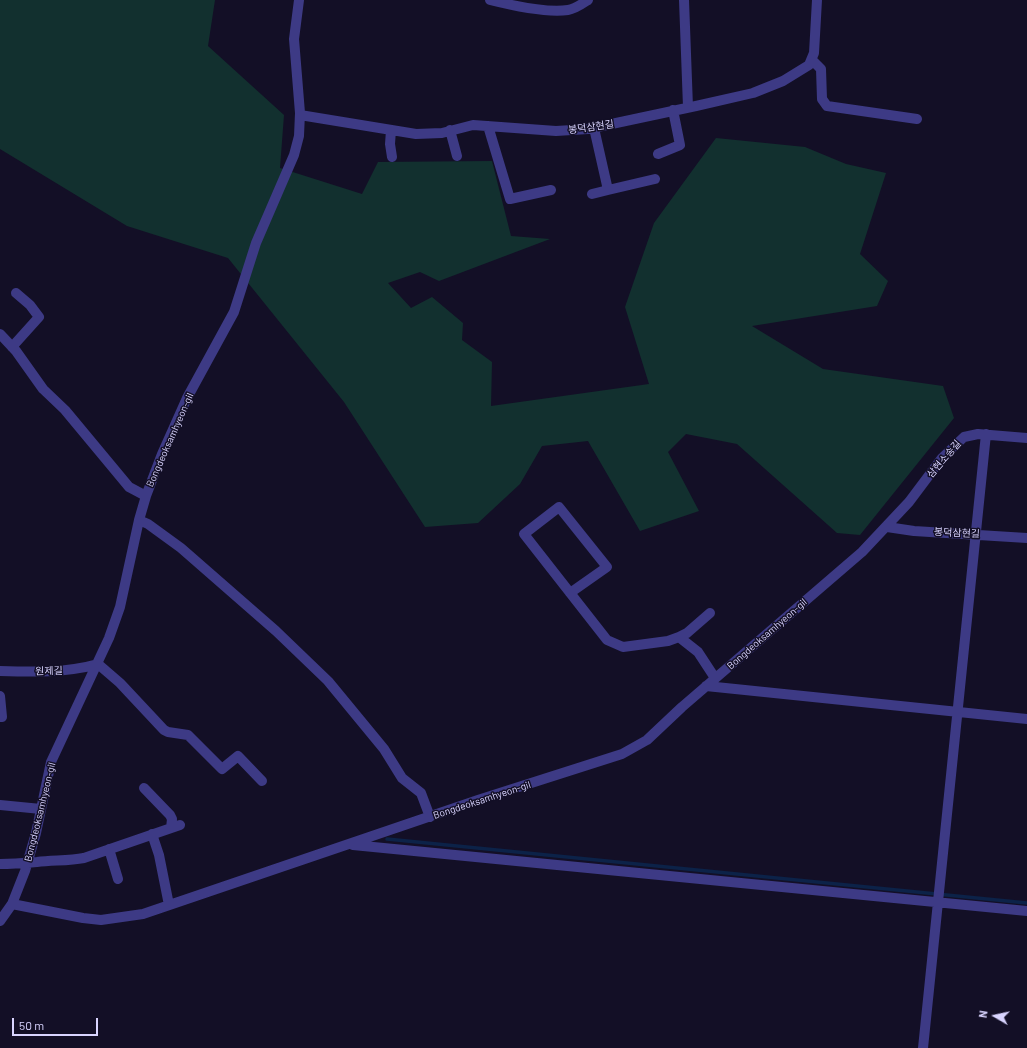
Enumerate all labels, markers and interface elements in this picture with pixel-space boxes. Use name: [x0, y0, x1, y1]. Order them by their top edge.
street label: 봉덕삼현길: [567, 118, 615, 136]
street label: Bongdeoksamhyeon-gil: [144, 391, 196, 489]
street label: 삼현소송길: [924, 438, 964, 480]
street label: 봉덕삼현길: [934, 526, 980, 540]
street label: Bongdeoksamhyeon-gil: [725, 596, 809, 672]
street label: 원제길: [35, 665, 63, 677]
street label: Bongdeoksamhyeon-gil: [22, 761, 58, 863]
street label: Bongdeoksamhyeon-gil: [432, 779, 532, 821]
north arrow: [975, 996, 1015, 1036]
text: N: [976, 1009, 990, 1019]
scale bar: [14, 1010, 100, 1036]
text: 50 m: [19, 1018, 44, 1032]

